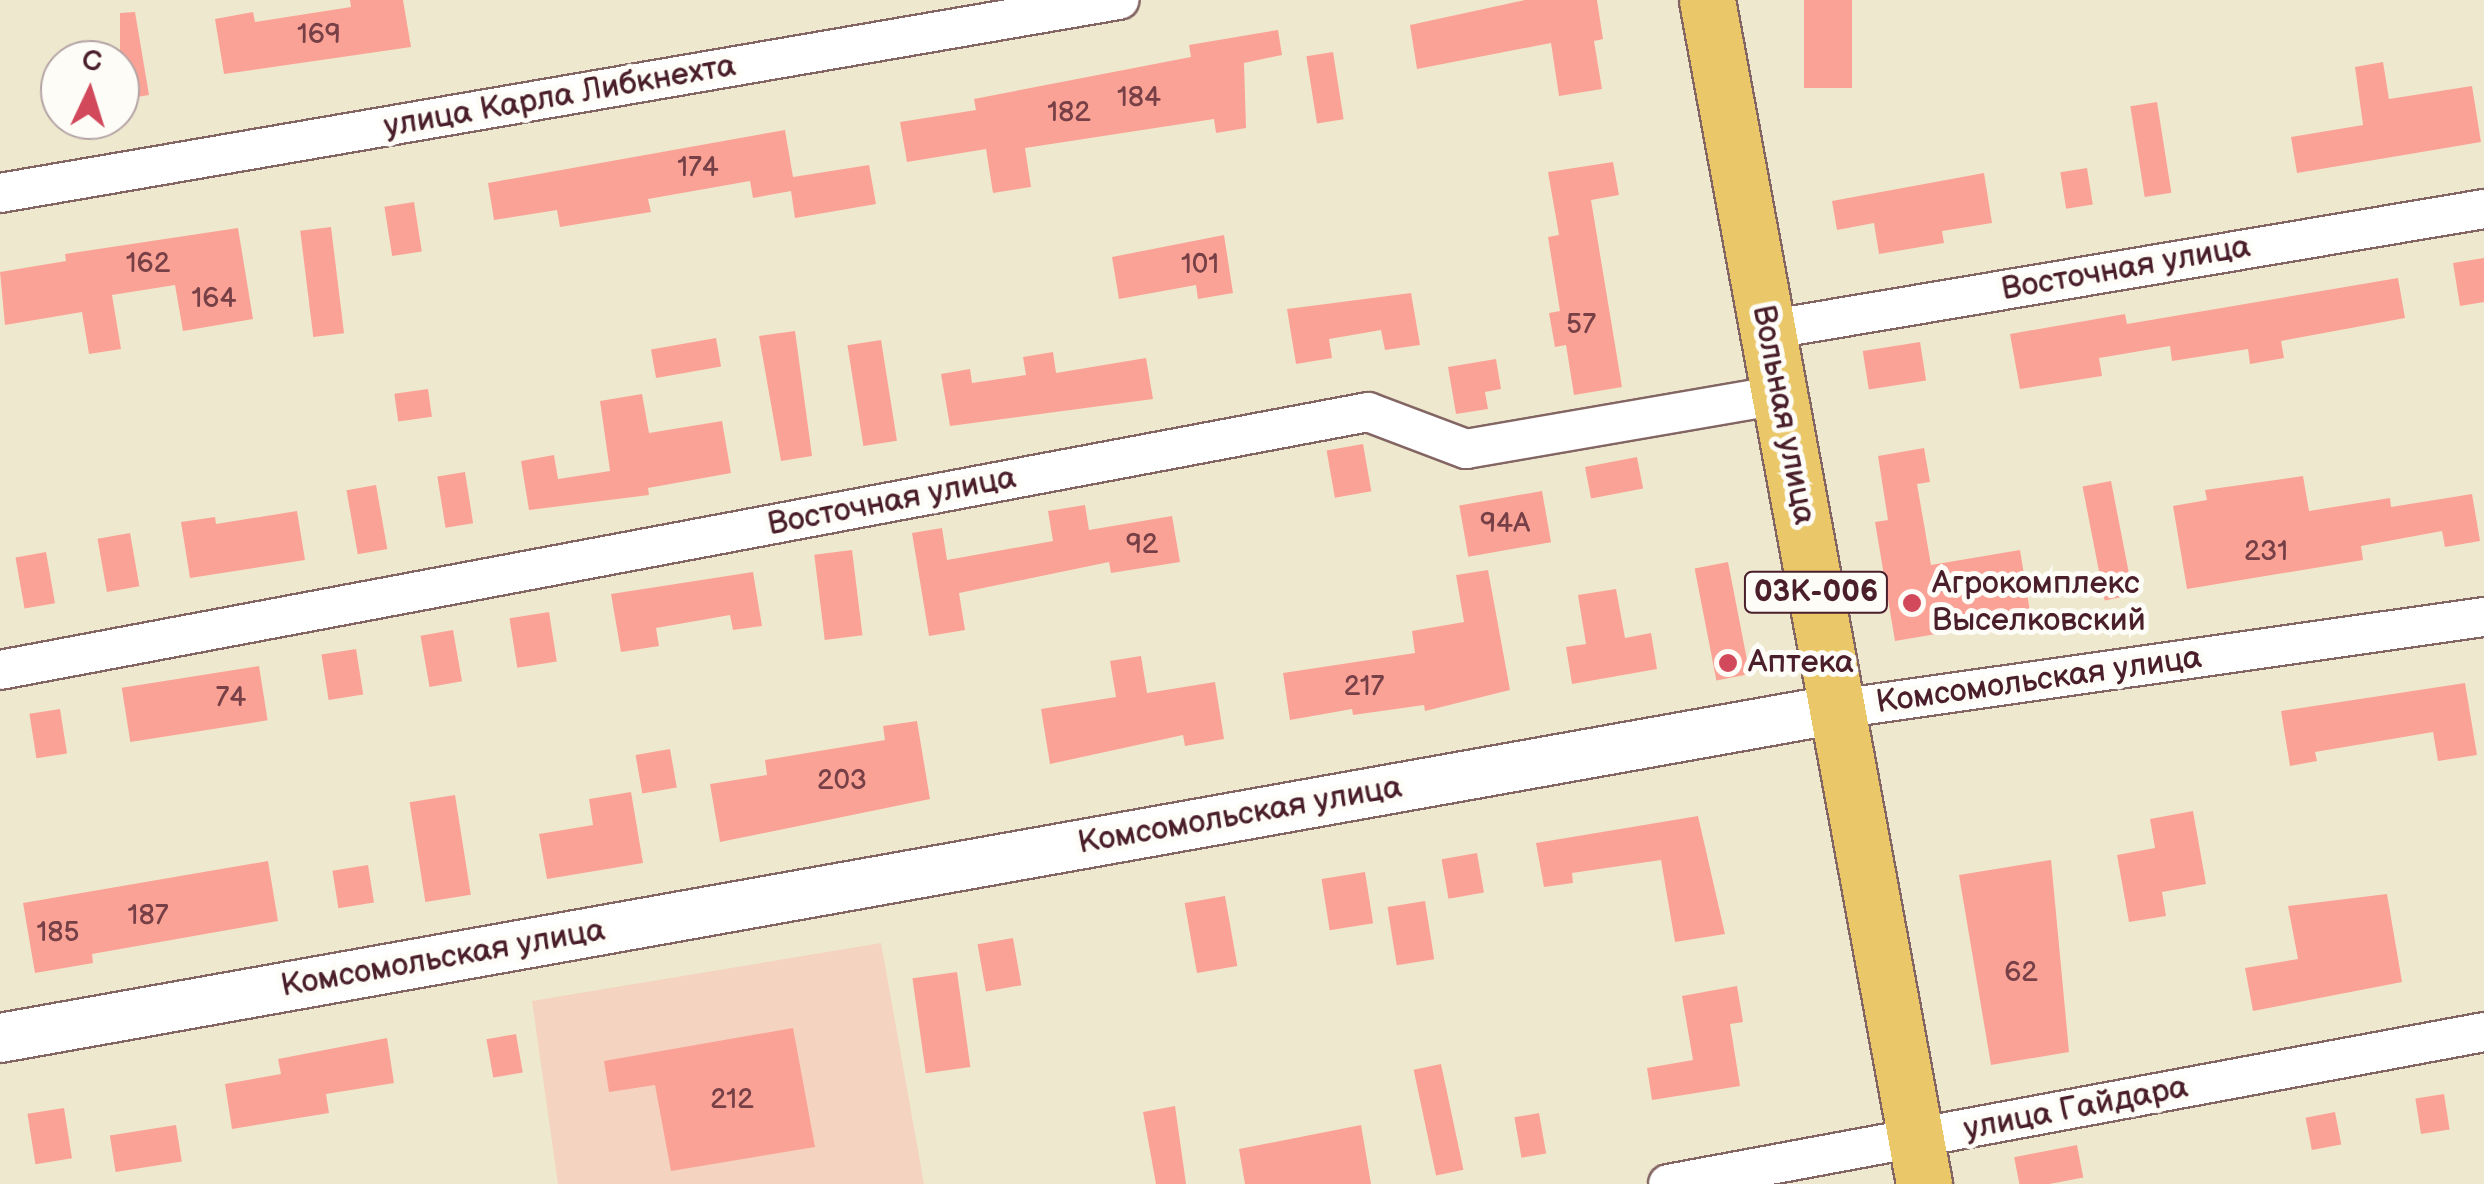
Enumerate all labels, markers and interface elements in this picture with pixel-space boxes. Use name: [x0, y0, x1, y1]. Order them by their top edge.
house number: 169: [297, 18, 341, 52]
north arrow: [40, 40, 140, 140]
text: С: [81, 44, 103, 79]
street label: улица Карла Либкнехта: [381, 47, 739, 147]
house number: 184: [1117, 81, 1161, 115]
house number: 182: [1047, 96, 1091, 130]
house number: 174: [677, 151, 719, 185]
street label: Восточная улица: [1998, 228, 2254, 310]
house number: 162: [126, 247, 170, 281]
house number: 101: [1181, 248, 1219, 282]
house number: 164: [191, 282, 237, 316]
street label: Вольная улица: [1743, 302, 1823, 528]
house number: 57: [1566, 308, 1596, 342]
street label: Восточная улица: [765, 459, 1019, 545]
house number: 94А: [1480, 507, 1530, 541]
house number: 92: [1126, 528, 1158, 562]
house number: 231: [2244, 535, 2288, 569]
place label: Агрокомплекс Выселковский: [1932, 566, 2146, 641]
road number: 03К-006: [1744, 567, 1888, 617]
marker: Агрокомплекс Выселковский: [1901, 592, 1923, 614]
street label: Комсомольская улица: [1874, 639, 2204, 723]
place label: Аптека: [1748, 644, 1854, 682]
marker: Аптека: [1717, 652, 1739, 674]
house number: 217: [1344, 670, 1384, 704]
house number: 74: [216, 681, 246, 715]
house number: 203: [817, 764, 867, 798]
street label: Комсомольская улица: [1075, 769, 1405, 863]
house number: 187: [128, 899, 168, 933]
street label: Комсомольская улица: [278, 912, 608, 1006]
house number: 185: [36, 916, 80, 950]
house number: 62: [2004, 956, 2038, 990]
street label: улица Гайдара: [1961, 1068, 2191, 1150]
house number: 212: [710, 1083, 754, 1117]

